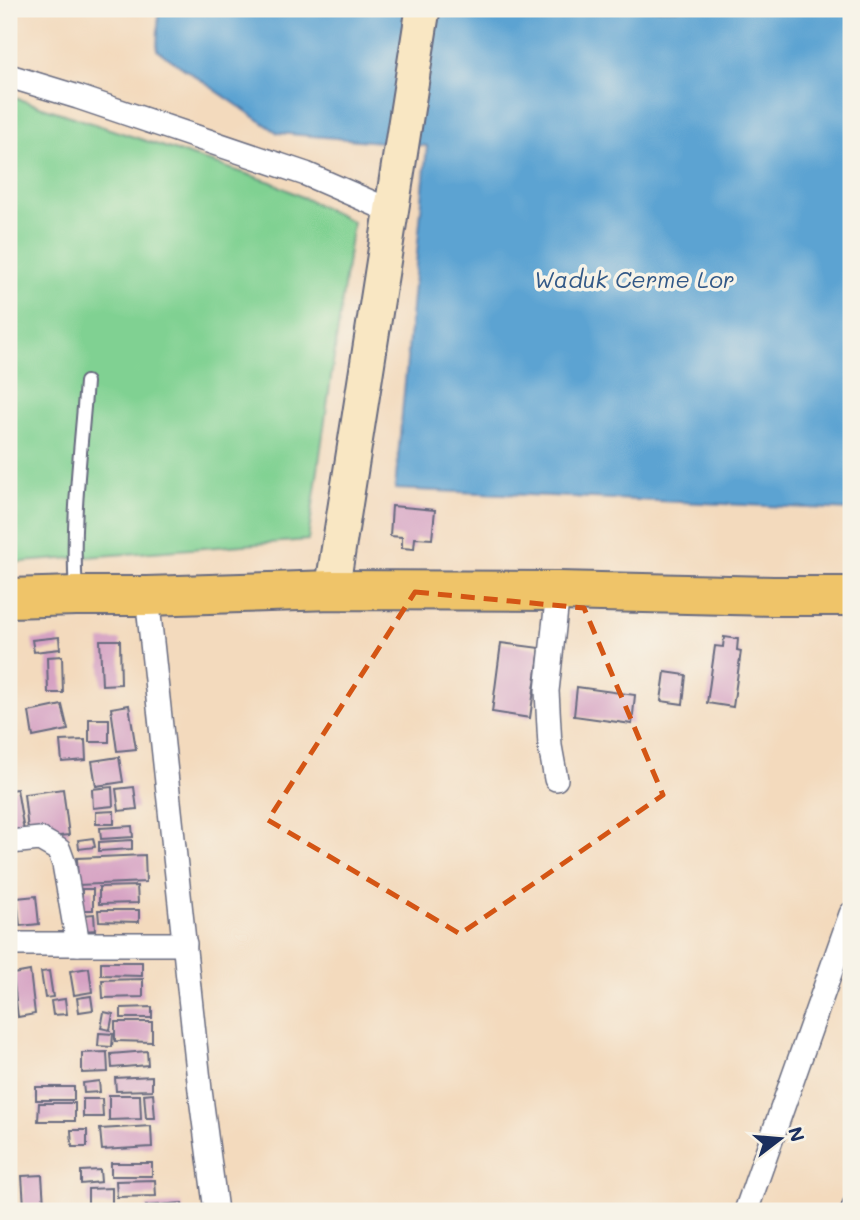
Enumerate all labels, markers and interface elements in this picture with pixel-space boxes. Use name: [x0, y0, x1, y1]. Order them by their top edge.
water label: Waduk Cerme Lor: [534, 264, 734, 294]
north arrow: [744, 1104, 814, 1174]
text: N: [783, 1124, 811, 1145]

